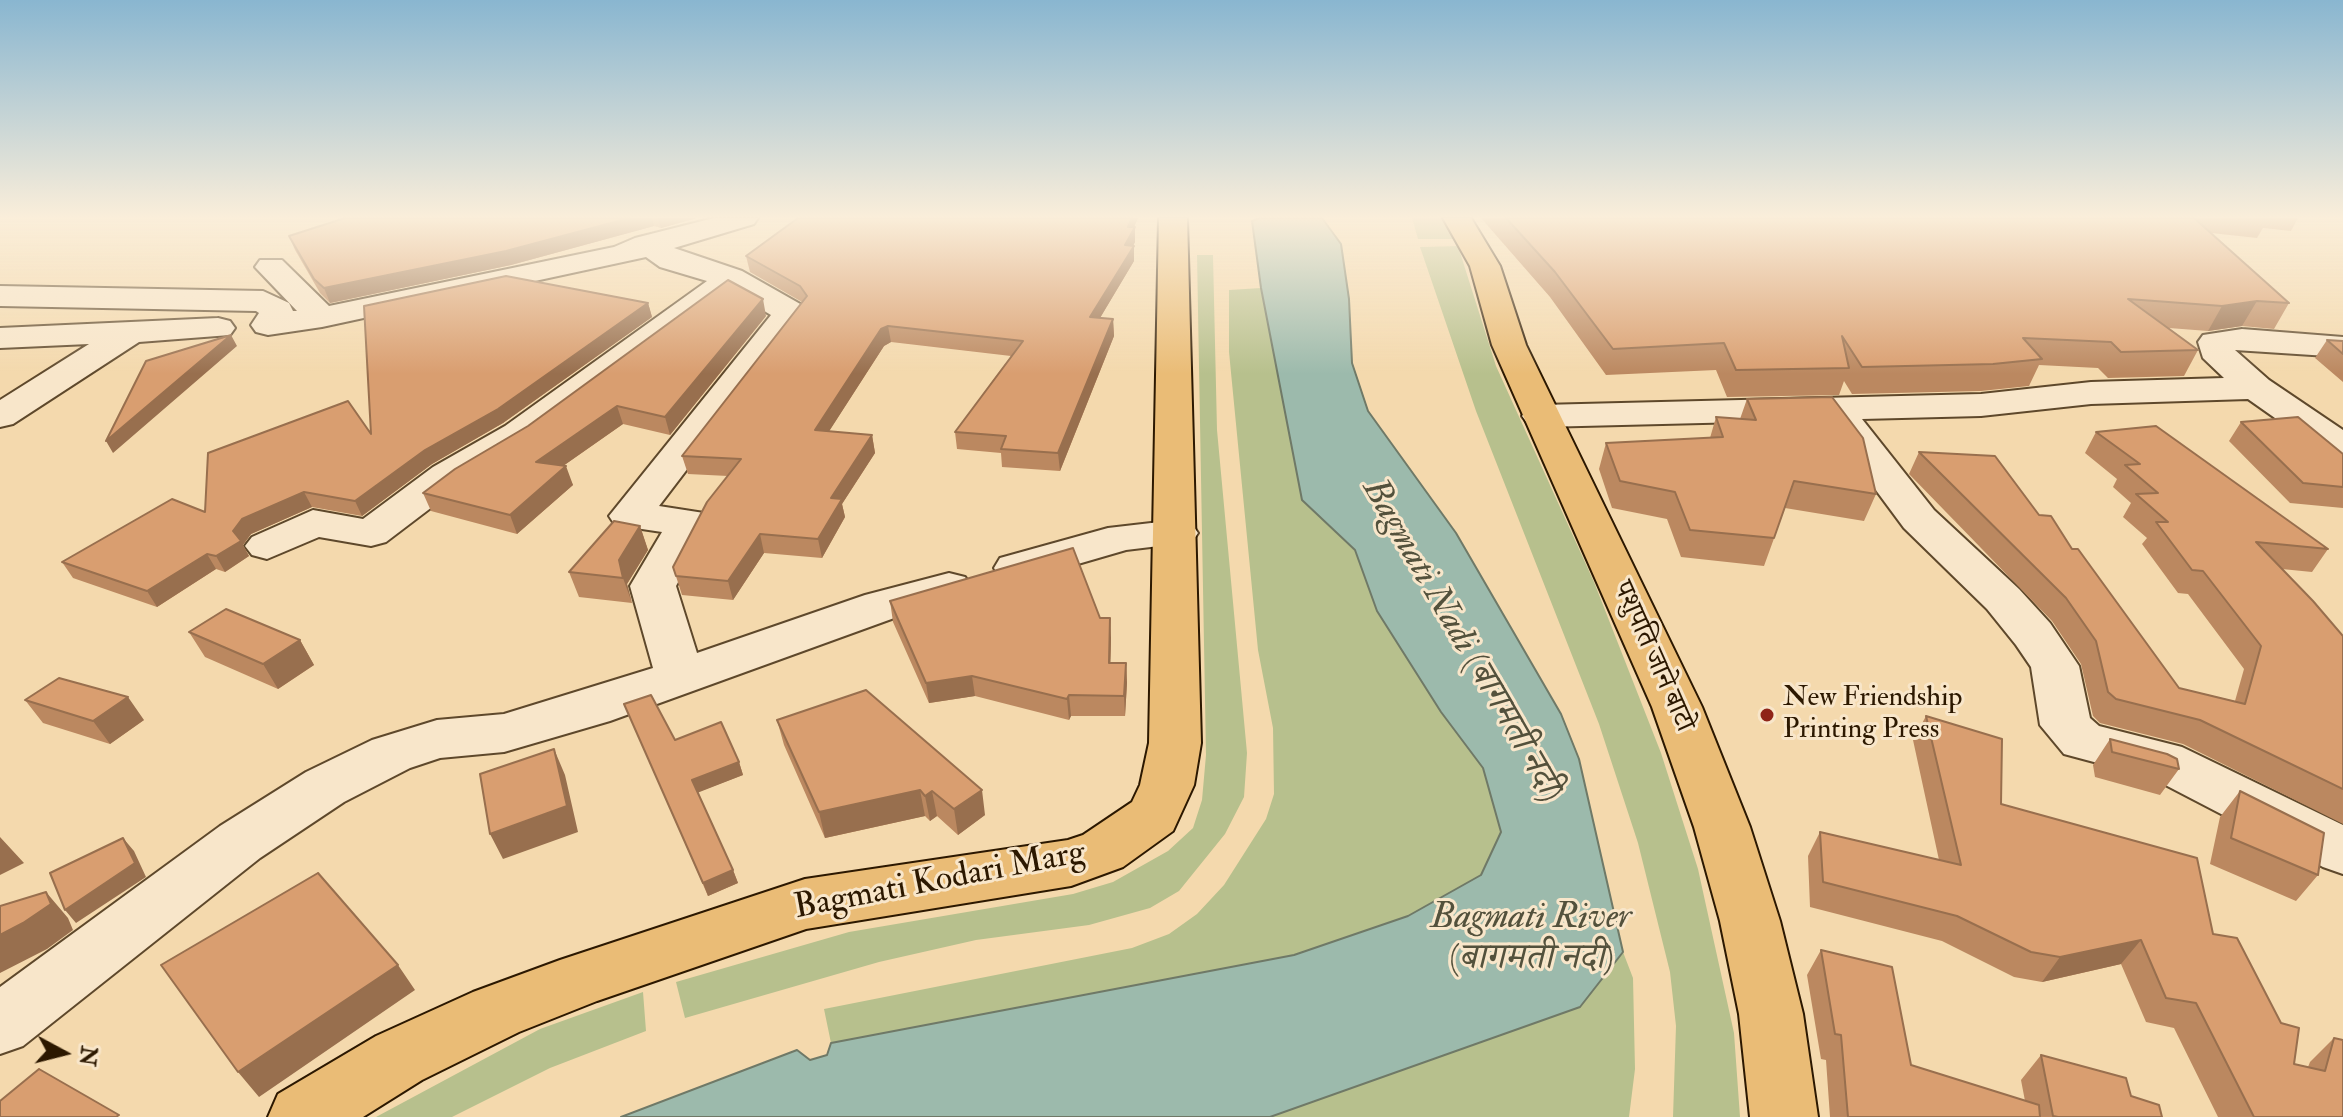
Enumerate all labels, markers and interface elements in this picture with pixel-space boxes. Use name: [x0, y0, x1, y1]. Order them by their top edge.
water label: Bagmati Nadi (बागमती नदी): [1351, 472, 1571, 810]
street label: पशुपति जाने बाटो: [1604, 576, 1700, 738]
place label: New Friendship Printing Press: [1783, 682, 1963, 748]
marker: New Friendship Printing Press: [1758, 706, 1776, 724]
street label: Bagmati Kodari Marg: [791, 834, 1089, 930]
water label: Bagmati River (बागमती नदी): [1431, 897, 1631, 982]
north arrow: [24, 1013, 104, 1093]
text: N: [73, 1044, 103, 1067]

